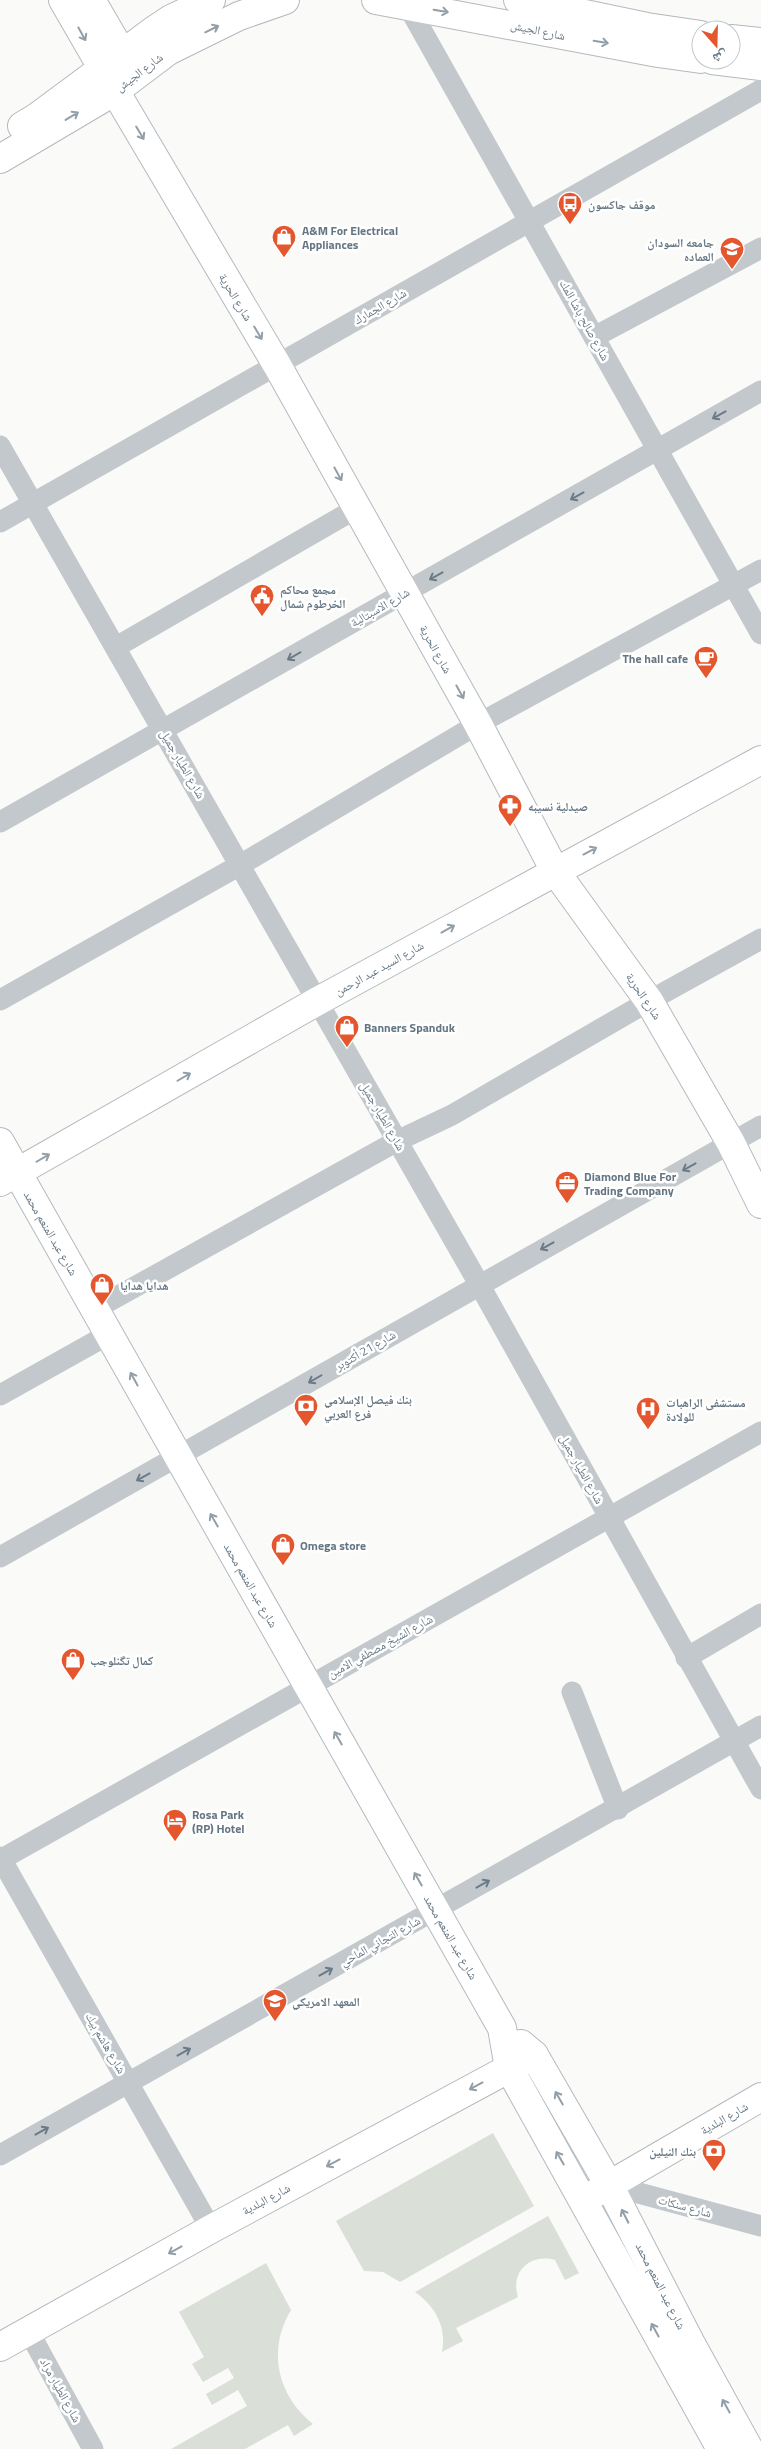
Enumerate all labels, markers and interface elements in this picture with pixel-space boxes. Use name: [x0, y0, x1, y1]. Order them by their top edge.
one-way arrow: [433, 7, 449, 17]
street label: شارع الجيش: [509, 15, 567, 45]
north arrow: [691, 20, 741, 70]
one-way arrow: [204, 24, 219, 34]
one-way arrow: [77, 27, 87, 42]
one-way arrow: [592, 38, 608, 48]
text: ش: [710, 45, 731, 70]
street label: شارع الجيش: [111, 48, 167, 96]
one-way arrow: [64, 111, 78, 121]
one-way arrow: [135, 125, 145, 139]
bus stop icon: موقف جاكسون: [557, 191, 583, 225]
place label: موقف جاكسون: [588, 195, 656, 214]
place label: A&M For Electrical Appliances: [302, 221, 398, 254]
shop icon: A&M For Electrical Appliances: [271, 224, 297, 258]
place label: جامعه السودان العماده: [647, 233, 714, 266]
school or university icon: جامعه السودان العماده: [719, 236, 745, 270]
street label: شارع الحرية: [214, 269, 258, 325]
street label: شارع صالح باشا المك: [555, 276, 615, 364]
street label: شارع الجمارك: [350, 283, 410, 329]
one-way arrow: [253, 325, 263, 339]
one-way arrow: [712, 411, 726, 421]
one-way arrow: [334, 466, 343, 481]
one-way arrow: [571, 491, 585, 501]
one-way arrow: [429, 571, 443, 581]
place label: مجمع محاكم الخرطوم شمال: [280, 580, 346, 613]
street label: شارع الاسبتالية: [347, 582, 413, 632]
public building icon: مجمع محاكم الخرطوم شمال: [249, 583, 275, 617]
street label: شارع الحرية: [415, 621, 457, 677]
cafe icon: The hall cafe: [693, 645, 719, 679]
place label: The hall cafe: [623, 649, 688, 668]
one-way arrow: [288, 651, 302, 661]
one-way arrow: [455, 685, 465, 700]
street label: شارع الطيار جميل: [156, 726, 211, 802]
pharmacy icon: صيدلية نسيبه: [497, 793, 523, 827]
place label: صيدلية نسيبه: [528, 797, 588, 816]
one-way arrow: [582, 846, 597, 856]
one-way arrow: [440, 924, 454, 934]
street label: شارع السيد عبد الرحمن: [331, 936, 427, 1000]
street label: شارع الحرية: [621, 969, 667, 1023]
shop icon: Banners Spanduk: [334, 1014, 360, 1048]
place label: Banners Spanduk: [364, 1018, 456, 1037]
one-way arrow: [176, 1072, 190, 1082]
street label: شارع الطيار جميل: [356, 1078, 411, 1154]
one-way arrow: [35, 1152, 49, 1162]
one-way arrow: [682, 1162, 696, 1172]
place label: Diamond Blue For Trading Company: [584, 1167, 677, 1200]
office icon: Diamond Blue For Trading Company: [554, 1170, 580, 1204]
street label: شارع عبد المنعم محمد: [19, 1187, 83, 1279]
one-way arrow: [540, 1242, 555, 1252]
shop icon: هدايا هدايا: [89, 1272, 115, 1306]
place label: هدايا هدايا: [120, 1276, 169, 1295]
street label: شارع 21 أكتوبر: [330, 1325, 399, 1376]
one-way arrow: [129, 1372, 139, 1387]
one-way arrow: [307, 1374, 322, 1384]
place label: بنك فيصل الإسلامي فرع العربي: [324, 1390, 412, 1423]
bank icon: بنك فيصل الإسلامي فرع العربي: [293, 1393, 319, 1427]
place label: مستشفى الراهبات للولادة: [666, 1393, 746, 1426]
hospital icon: مستشفى الراهبات للولادة: [635, 1396, 661, 1430]
street label: شارع الطيار جميل: [555, 1431, 609, 1507]
one-way arrow: [136, 1472, 151, 1482]
one-way arrow: [209, 1514, 219, 1528]
shop icon: Omega store: [270, 1532, 296, 1566]
place label: Omega store: [300, 1536, 366, 1555]
street label: شارع عبد المنعم محمد: [219, 1539, 283, 1631]
street label: شارع الشيخ مصطفي الامين: [324, 1609, 437, 1684]
shop icon: كمال تگنلوجب: [60, 1647, 86, 1681]
place label: كمال تگنلوجب: [90, 1651, 154, 1670]
one-way arrow: [332, 1731, 342, 1746]
place label: Rosa Park (RP) Hotel: [192, 1805, 245, 1838]
hotel icon: Rosa Park (RP) Hotel: [162, 1808, 188, 1842]
one-way arrow: [412, 1873, 422, 1887]
one-way arrow: [475, 1879, 490, 1889]
street label: شارع عبد المنعم محمد: [419, 1891, 483, 1983]
street label: شارع التجاني الماحي: [336, 1911, 424, 1972]
one-way arrow: [318, 1966, 332, 1976]
school or university icon: المعهد الامريكي: [262, 1988, 288, 2022]
place label: المعهد الامريكي: [292, 1992, 360, 2011]
street label: شارع هاشم بيك: [81, 2009, 131, 2077]
one-way arrow: [176, 2046, 191, 2056]
one-way arrow: [468, 2081, 483, 2091]
one-way arrow: [554, 2090, 564, 2105]
street label: شارع البلدية: [697, 2097, 752, 2139]
one-way arrow: [35, 2126, 49, 2136]
bank icon: بنك النيلين: [701, 2138, 727, 2172]
place label: بنك النيلين: [649, 2142, 696, 2161]
one-way arrow: [555, 2150, 565, 2165]
one-way arrow: [325, 2158, 340, 2168]
street label: شارع البلدية: [238, 2178, 294, 2220]
street label: شارع سنكات: [656, 2190, 714, 2222]
one-way arrow: [620, 2209, 629, 2224]
street label: شارع عبد المنعم محمد: [631, 2239, 691, 2333]
one-way arrow: [168, 2245, 182, 2255]
one-way arrow: [650, 2323, 659, 2338]
street label: شارع الطيار مراد: [35, 2354, 87, 2426]
one-way arrow: [720, 2400, 730, 2414]

